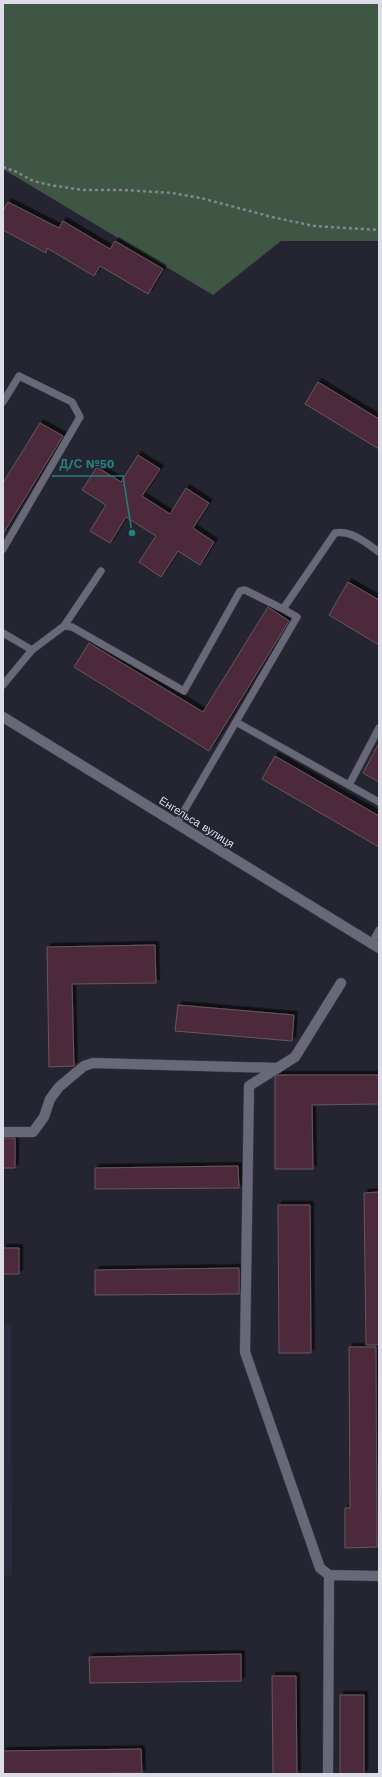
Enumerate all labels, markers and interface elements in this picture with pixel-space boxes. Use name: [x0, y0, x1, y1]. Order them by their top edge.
callout: Д/С №50: [52, 452, 123, 476]
text: Д/С №50: [60, 457, 115, 471]
street label: Енгельса вулиця: [157, 794, 237, 851]

